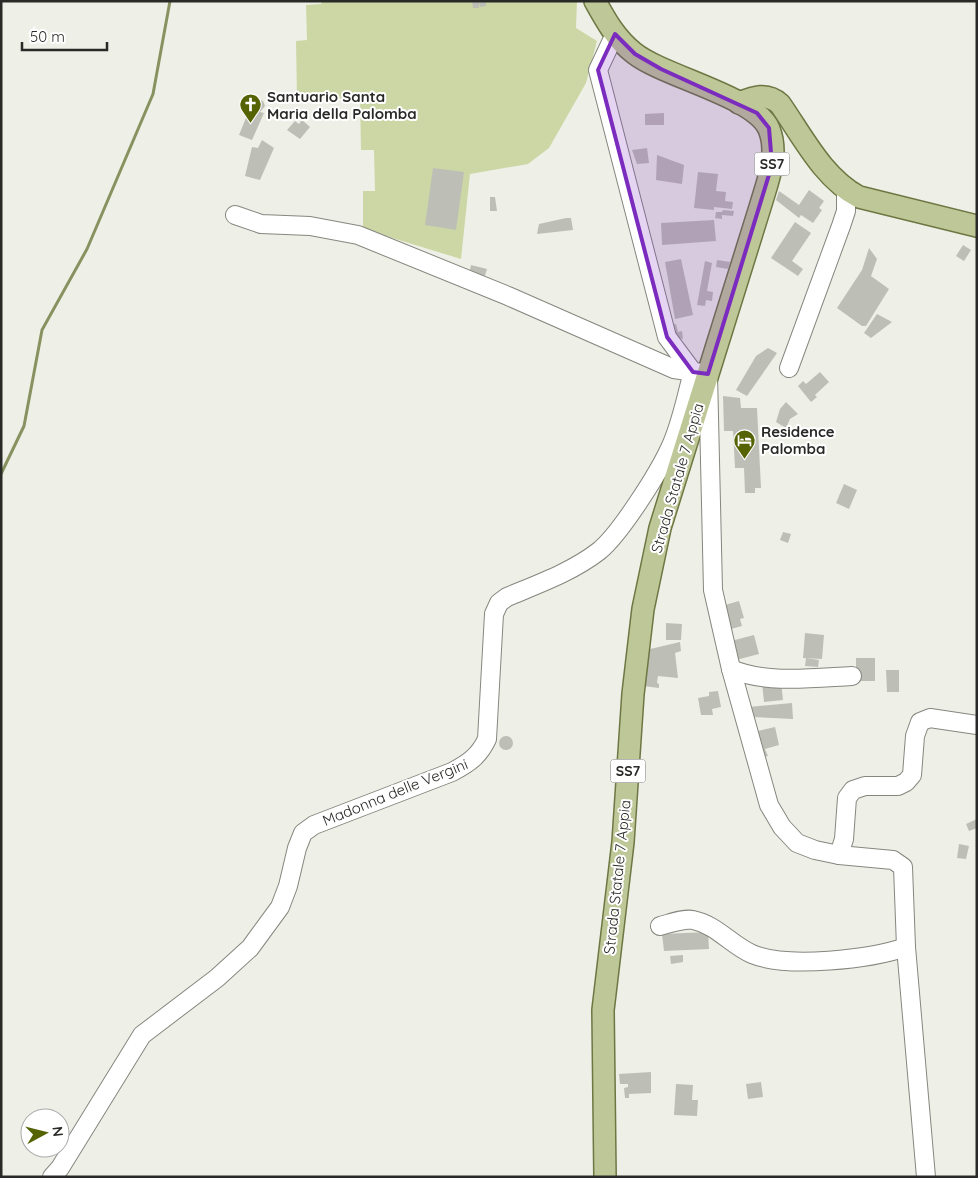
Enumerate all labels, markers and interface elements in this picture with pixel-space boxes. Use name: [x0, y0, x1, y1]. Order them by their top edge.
scale bar: [22, 20, 108, 52]
text: 50 m: [30, 27, 65, 46]
place label: Santuario Santa Maria della Palomba: [267, 87, 417, 123]
church icon: Santuario Santa Maria della Palomba: [239, 93, 263, 124]
road number: SS7: [754, 152, 790, 175]
street label: Strada Statale 7 Appia: [646, 401, 708, 555]
place label: Residence Palomba: [761, 422, 835, 458]
hotel icon: Residence Palomba: [733, 428, 757, 459]
street label: Madonna delle Vergini: [320, 754, 470, 830]
road number: SS7: [610, 759, 646, 782]
street label: Strada Statale 7 Appia: [599, 799, 635, 955]
north arrow: [20, 1108, 70, 1158]
text: N: [48, 1125, 67, 1138]

